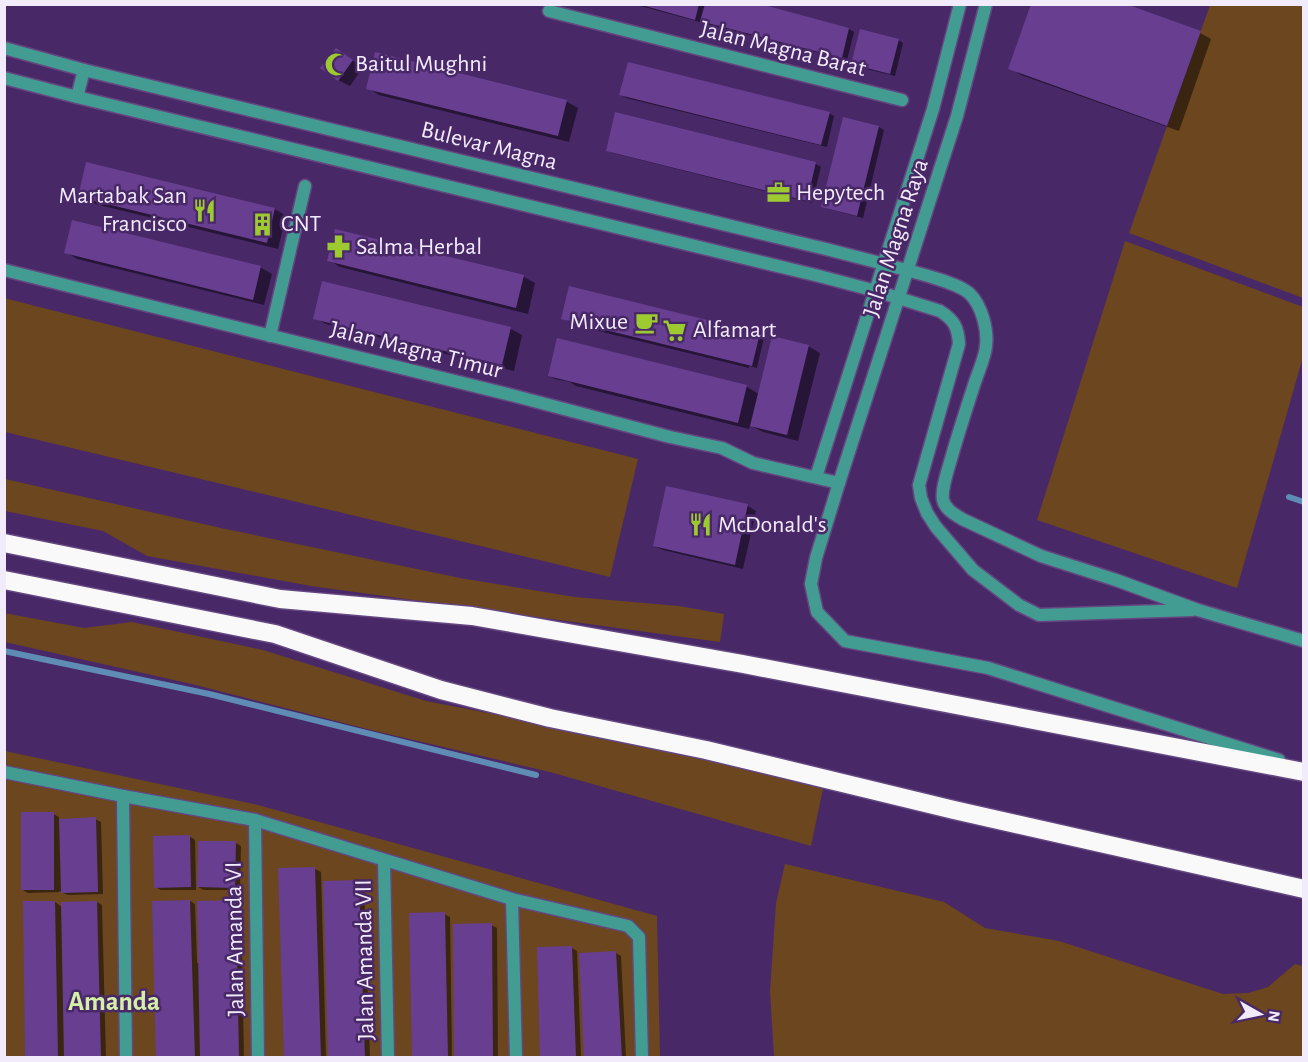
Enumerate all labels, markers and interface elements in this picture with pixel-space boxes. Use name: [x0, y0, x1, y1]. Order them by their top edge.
street label: Jalan Magna Barat: [698, 17, 869, 81]
mosque icon: Baitul Mughni: [324, 51, 350, 77]
place label: Baitul Mughni: [355, 52, 487, 76]
street label: Bulevar Magna: [418, 117, 560, 175]
street label: Jalan Magna Raya: [859, 156, 933, 320]
office icon: Hepytech: [765, 180, 791, 206]
place label: Hepytech: [796, 181, 885, 205]
place label: Martabak San Francisco: [59, 184, 187, 236]
restaurant icon: Martabak San Francisco: [192, 197, 218, 223]
building icon: CNT: [250, 211, 276, 237]
place label: CNT: [281, 212, 322, 236]
pharmacy icon: Salma Herbal: [325, 234, 351, 260]
place label: Salma Herbal: [356, 235, 482, 259]
cafe icon: Mixue: [633, 309, 659, 335]
place label: Mixue: [570, 310, 628, 334]
street label: Jalan Magna Timur: [327, 317, 505, 383]
supermarket icon: Alfamart: [662, 317, 688, 343]
place label: Alfamart: [693, 318, 776, 342]
restaurant icon: McDonald's: [687, 512, 713, 538]
place label: McDonald's: [718, 513, 827, 537]
street label: Jalan Amanda VI: [222, 861, 248, 1017]
street label: Jalan Amanda VII: [352, 879, 378, 1041]
north arrow: [1230, 984, 1290, 1044]
district label: Amanda: [68, 988, 160, 1015]
text: N: [1265, 1009, 1283, 1023]

